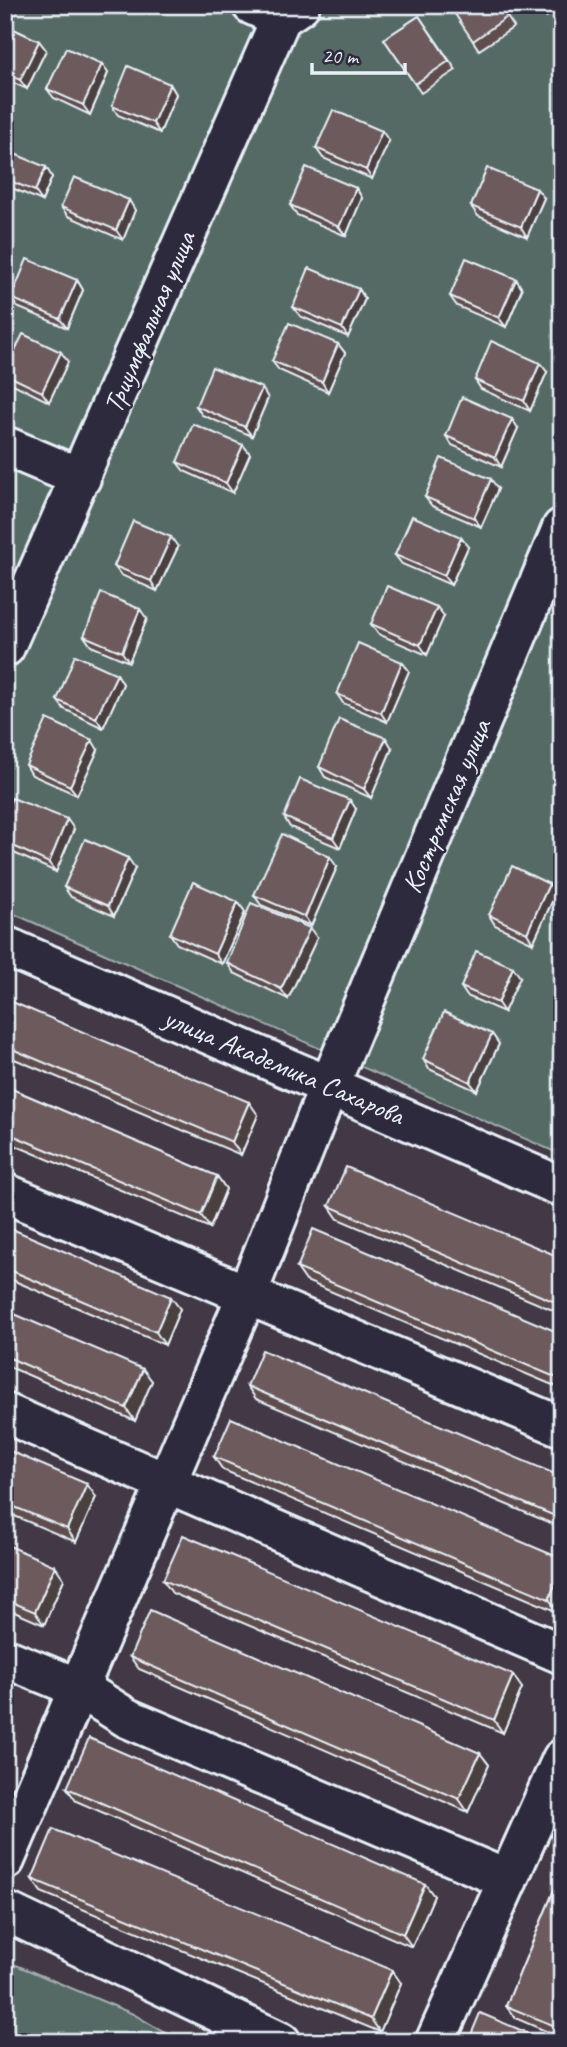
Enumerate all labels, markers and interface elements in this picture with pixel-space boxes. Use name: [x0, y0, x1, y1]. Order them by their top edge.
scale bar: [312, 32, 404, 76]
text: 20 m: [322, 43, 360, 69]
street label: Триумфальная улица: [95, 225, 204, 418]
street label: Костромская улица: [394, 712, 499, 898]
street label: улица Академика Сахарова: [157, 999, 411, 1133]

